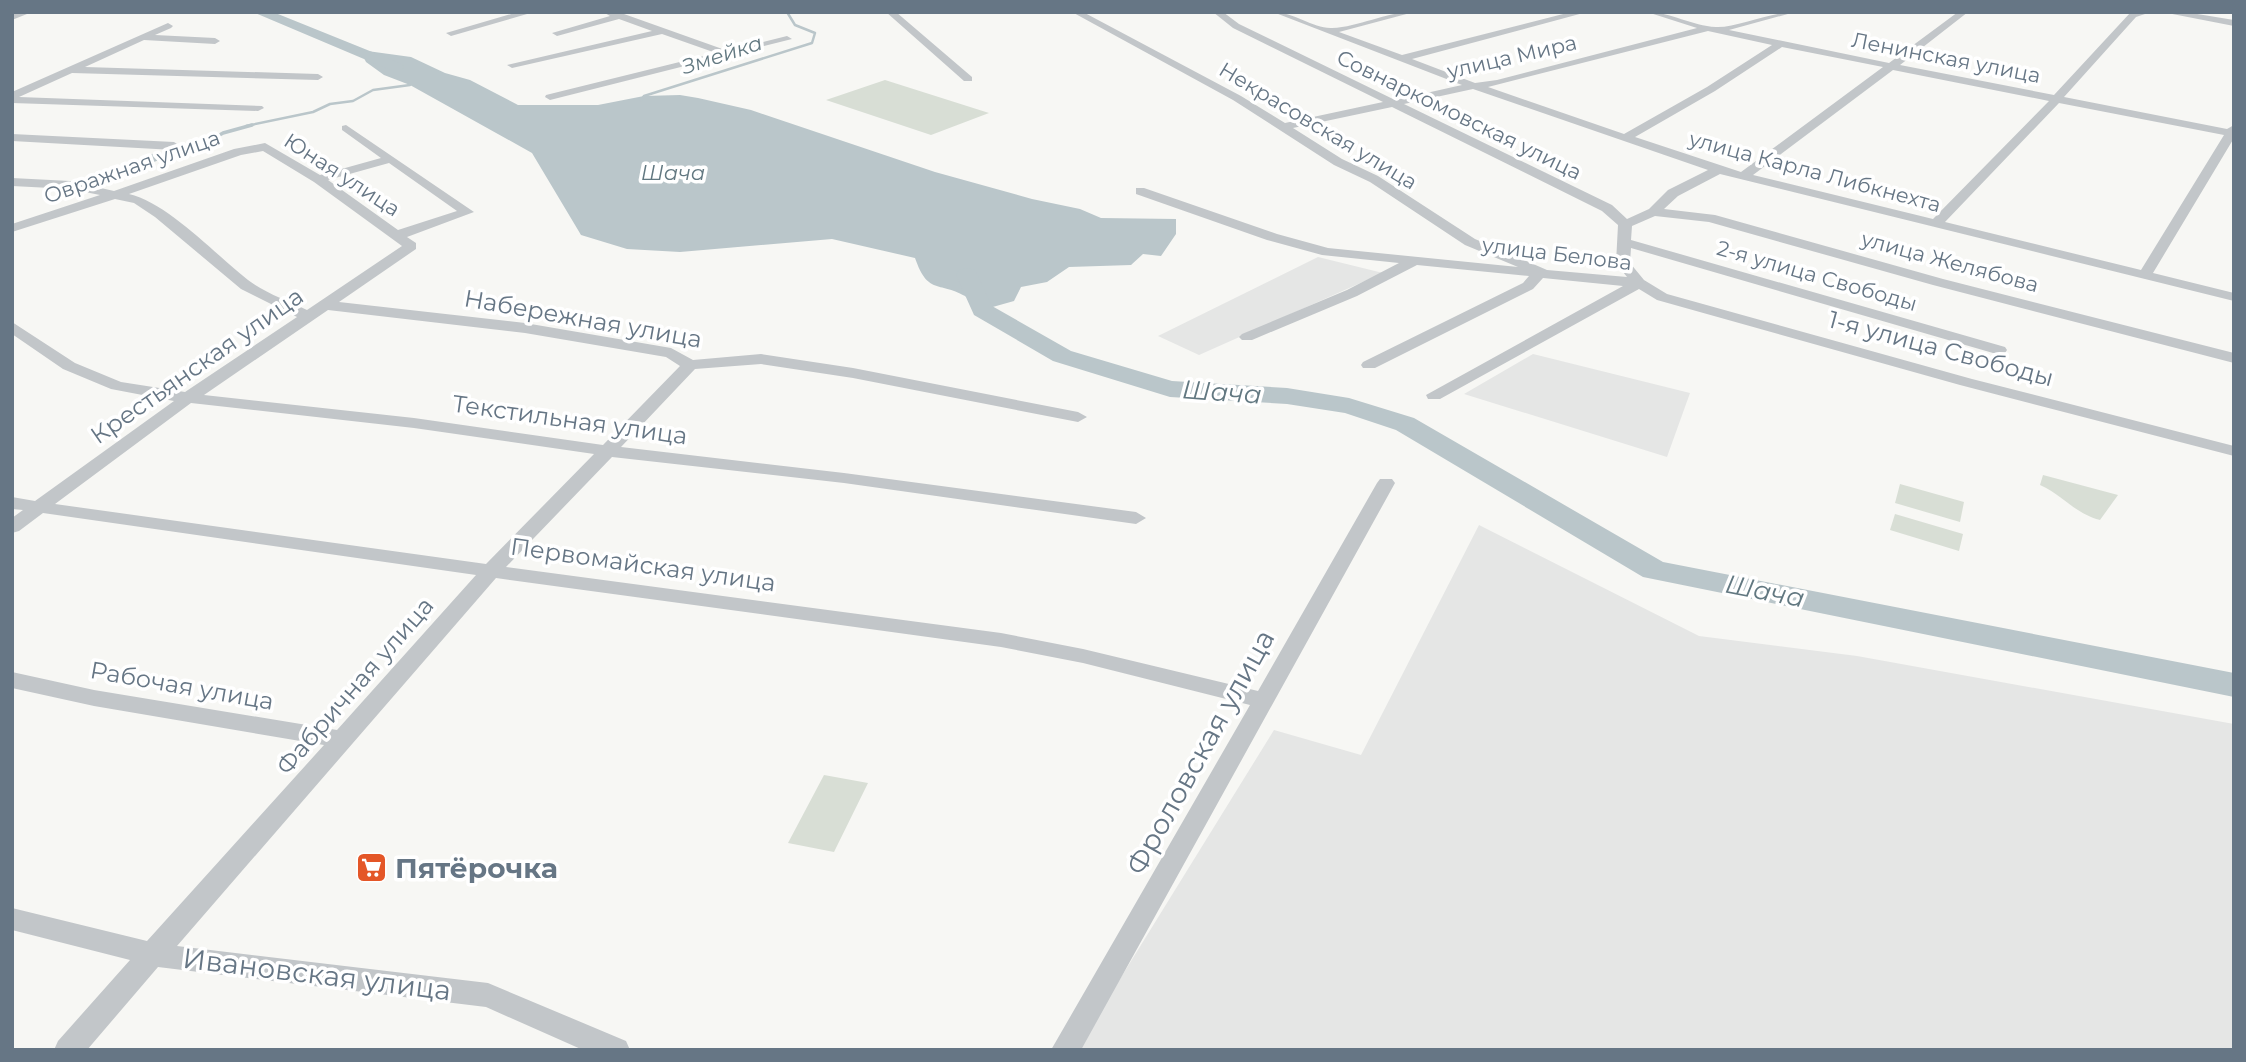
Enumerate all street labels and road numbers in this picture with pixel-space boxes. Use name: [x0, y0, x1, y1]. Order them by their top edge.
street label: Ленинская улица: [1849, 27, 2043, 88]
street label: улица Мира: [1444, 29, 1579, 84]
street label: Совнаркомовская улица: [1333, 44, 1586, 185]
street label: Некрасовская улица: [1215, 57, 1422, 195]
street label: Овражная улица: [40, 125, 223, 208]
street label: улица Карла Либкнехта: [1685, 126, 1944, 217]
street label: Юная улица: [280, 128, 405, 221]
street label: улица Желябова: [1858, 226, 2042, 297]
street label: улица Белова: [1480, 232, 1633, 275]
street label: 2-я улица Свободы: [1714, 235, 1920, 316]
street label: Крестьянская улица: [85, 281, 309, 450]
street label: Набережная улица: [462, 283, 704, 354]
street label: 1-я улица Свободы: [1825, 305, 2057, 393]
street label: Текстильная улица: [451, 389, 689, 450]
street label: Первомайская улица: [509, 532, 777, 597]
street label: Фабричная улица: [270, 591, 439, 780]
street label: Фроловская улица: [1118, 624, 1282, 880]
street label: Рабочая улица: [88, 655, 276, 716]
street label: Ивановская улица: [181, 941, 453, 1007]

